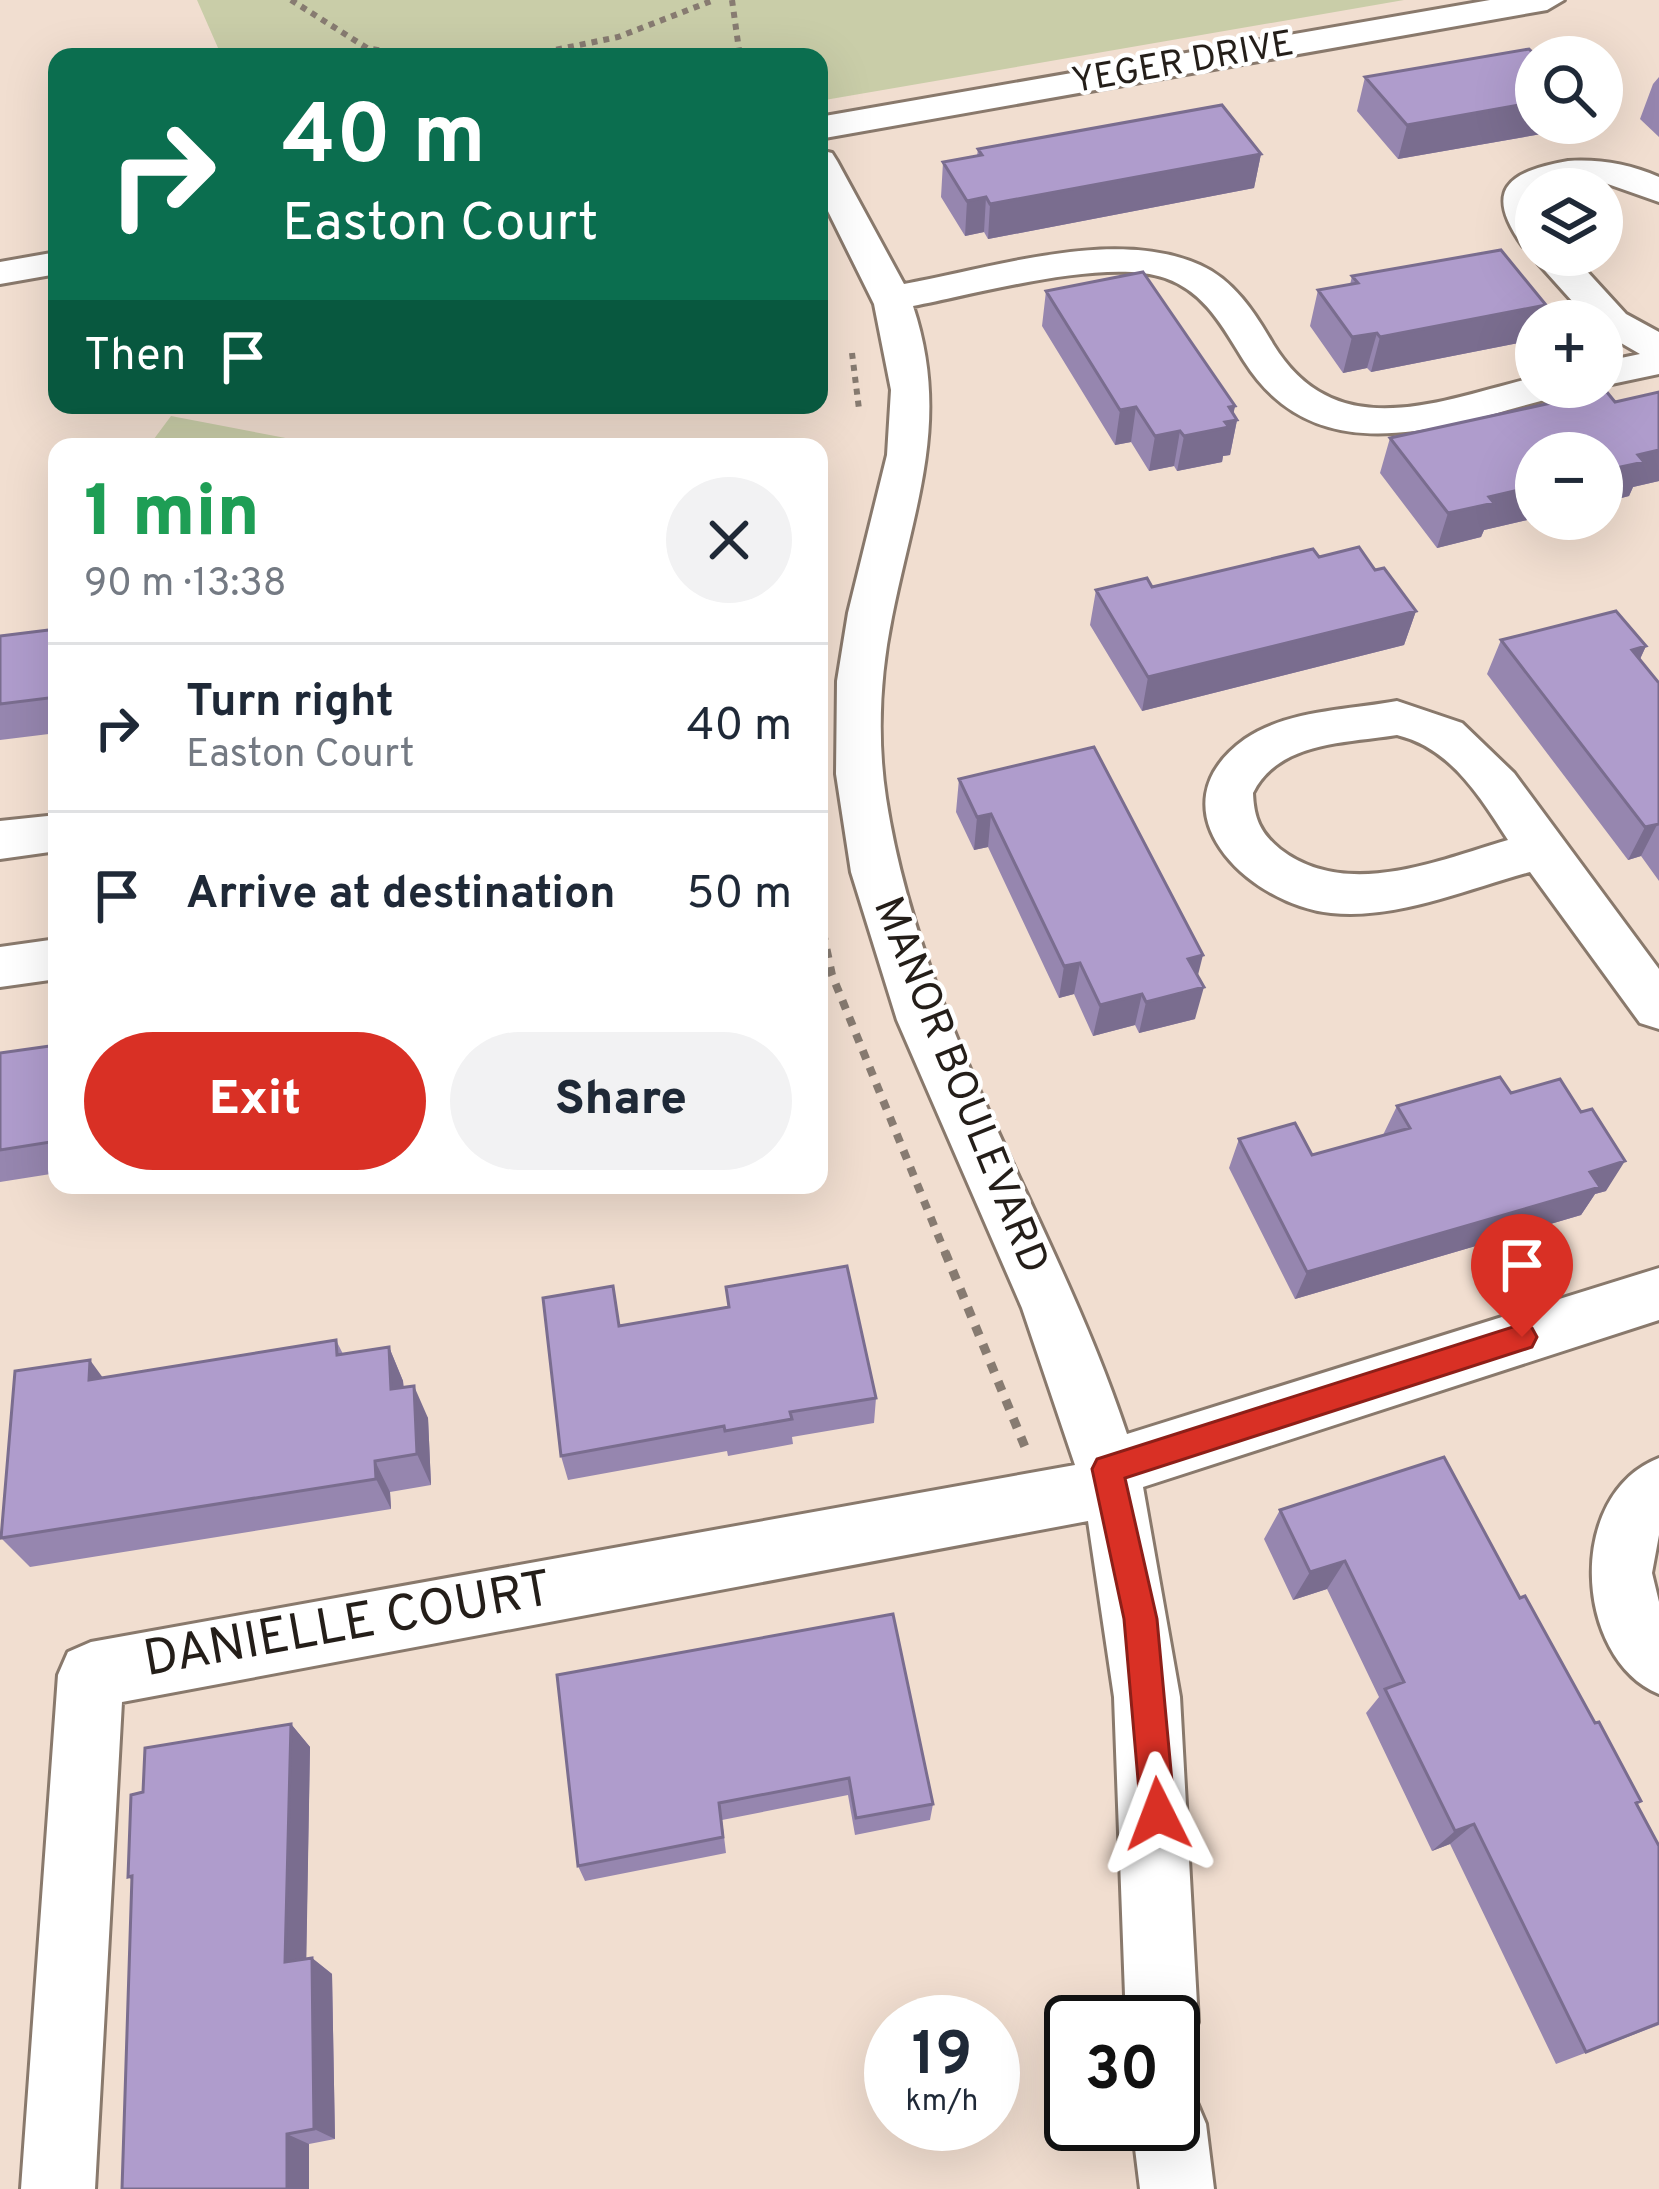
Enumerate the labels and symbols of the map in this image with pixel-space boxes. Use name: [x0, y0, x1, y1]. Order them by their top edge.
street label: YEGER DRIVE: [1069, 22, 1297, 106]
street label: MANOR BOULEVARD: [859, 890, 1059, 1282]
pin: [1471, 1214, 1573, 1337]
street label: DANIELLE COURT: [139, 1559, 557, 1695]
position arrow: [1095, 1751, 1221, 1877]
speed limit sign: 30: [1044, 1995, 1200, 2151]

